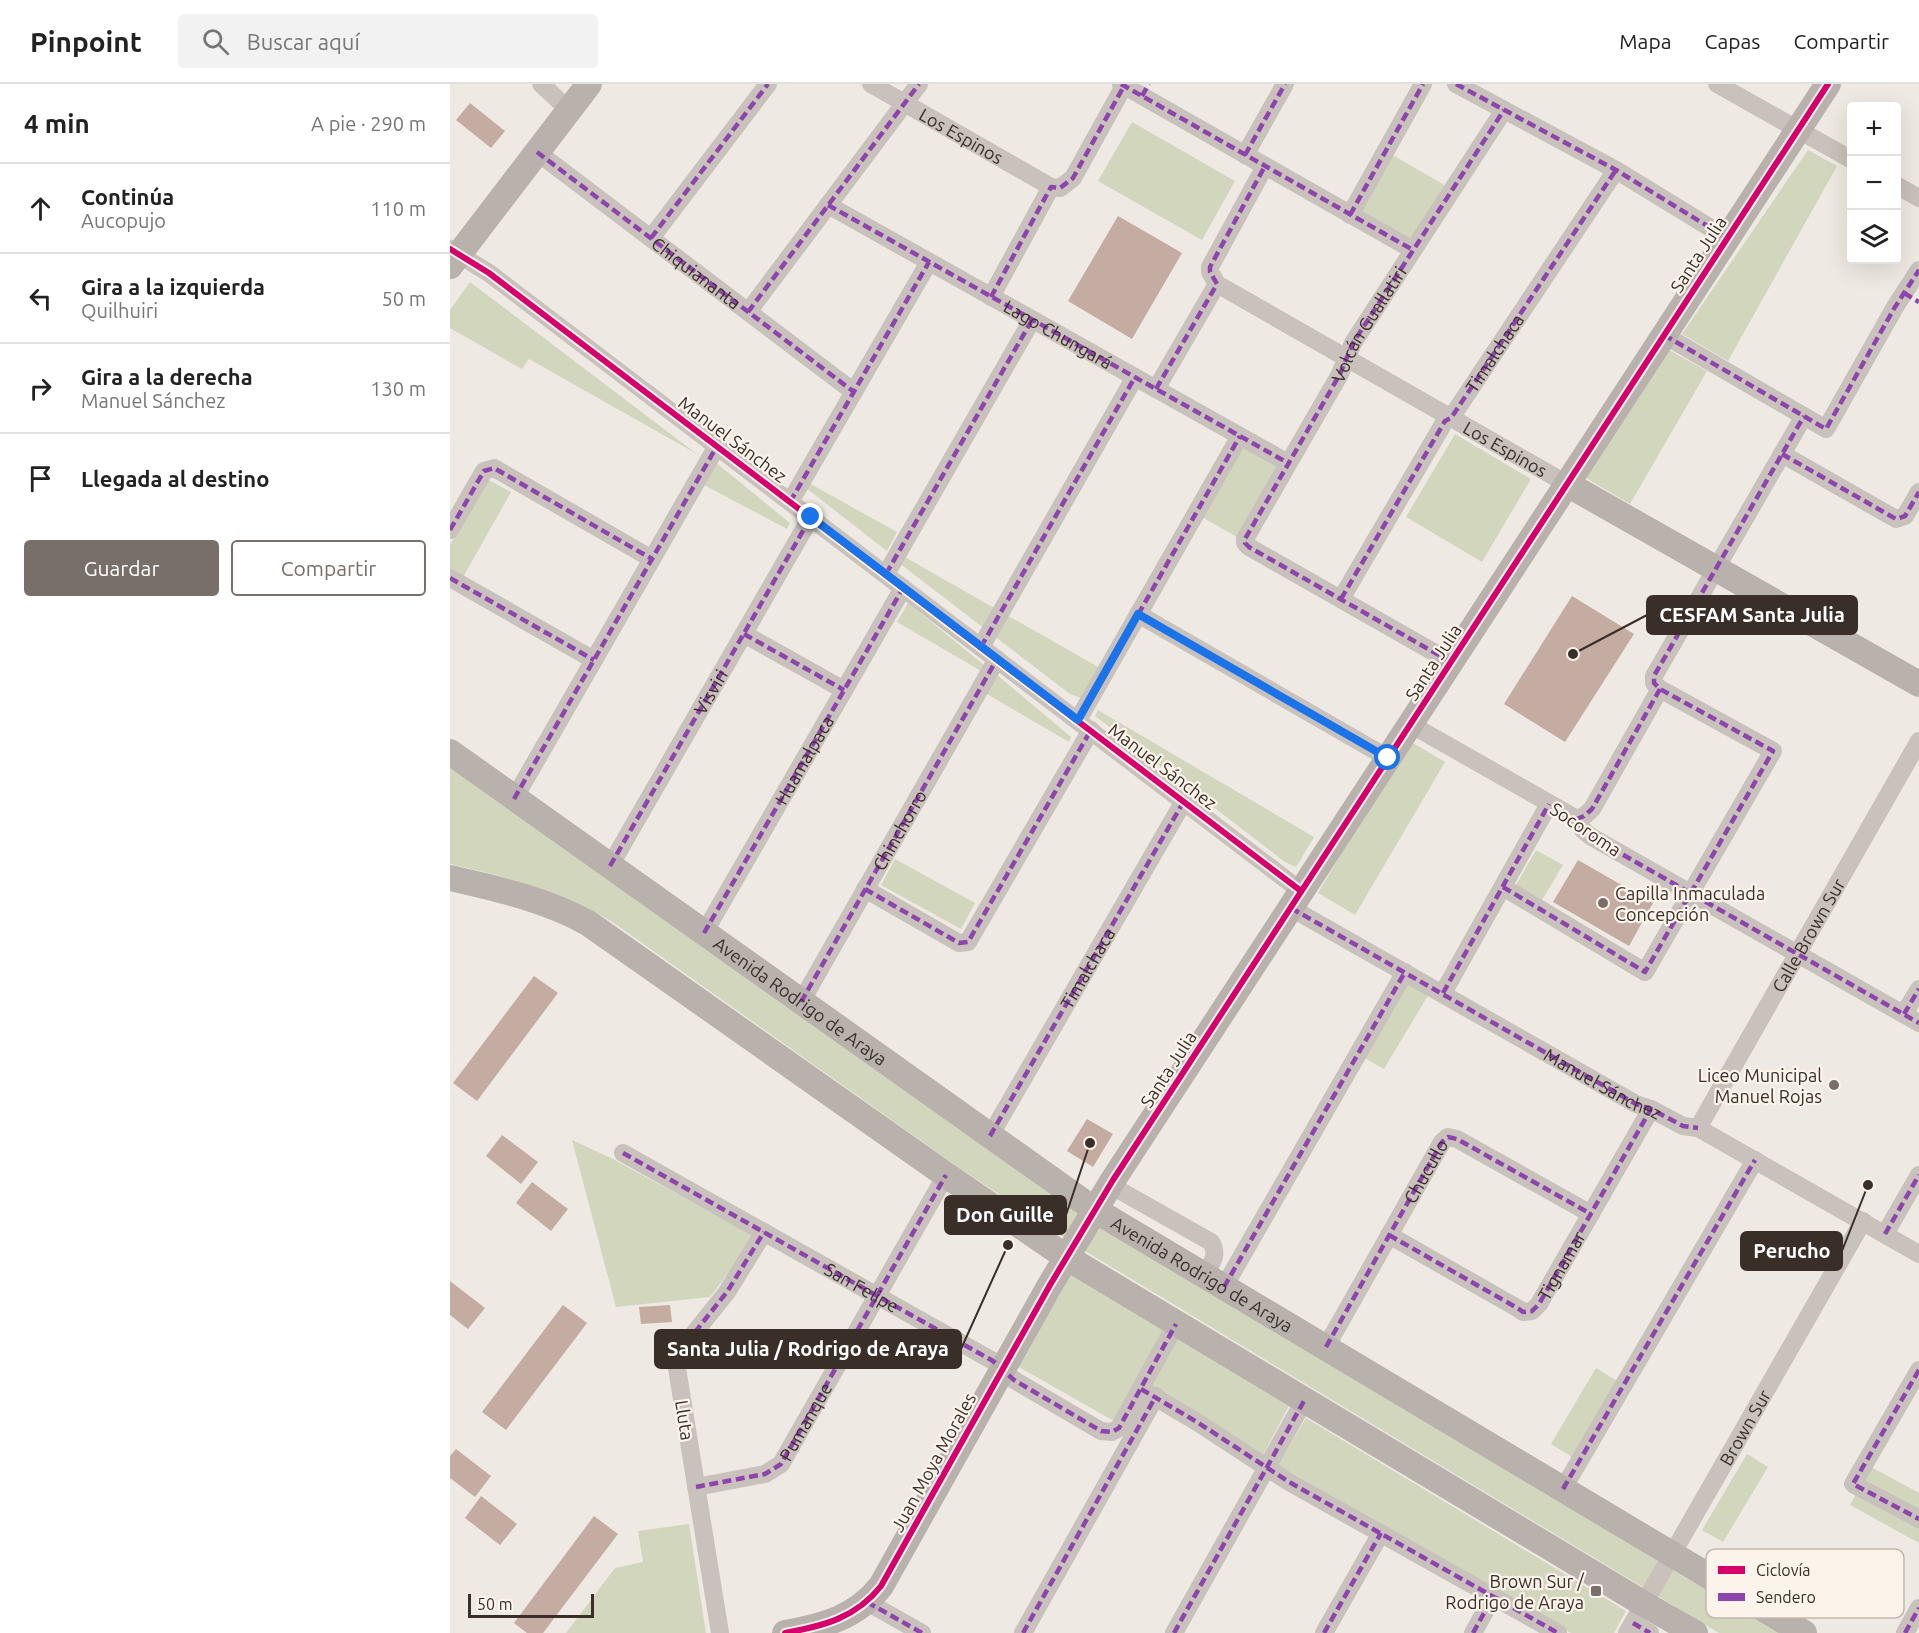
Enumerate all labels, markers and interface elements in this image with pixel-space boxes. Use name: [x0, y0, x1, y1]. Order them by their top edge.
search box: [178, 14, 598, 68]
icon: search: [199, 25, 232, 58]
text: Pinpoint: [30, 26, 142, 57]
text: Buscar aquí: [247, 29, 360, 54]
text: Mapa: [1619, 29, 1671, 53]
text: Capas: [1704, 29, 1760, 53]
text: Compartir: [1793, 29, 1889, 53]
map controls: [1847, 102, 1901, 264]
button: +: [1847, 102, 1901, 156]
street label: Los Espinos: [916, 104, 1007, 168]
text: 4 min: [24, 109, 90, 138]
text: A pie · 290 m: [311, 112, 426, 135]
button: −: [1847, 156, 1901, 210]
text: Continúa: [81, 184, 174, 209]
icon: ahead: [24, 192, 57, 225]
text: 110 m: [370, 197, 426, 220]
text: Aucopujo: [81, 209, 166, 232]
button: layers: [1847, 210, 1901, 264]
street label: Santa Julia: [1666, 212, 1730, 296]
street label: Chiquiananta: [648, 233, 745, 313]
street label: Volcán Guallatiri: [1327, 263, 1410, 386]
text: Gira a la izquierda: [81, 274, 265, 299]
icon: left: [24, 282, 57, 315]
text: 50 m: [382, 287, 426, 310]
street label: Lago Chungará: [1001, 296, 1116, 372]
text: Quilhuiri: [81, 299, 158, 322]
street label: Timalchaca: [1461, 310, 1527, 396]
text: Gira a la derecha: [81, 364, 253, 389]
icon: right: [24, 372, 57, 405]
text: 130 m: [370, 377, 426, 400]
text: Manuel Sánchez: [81, 389, 226, 412]
street label: Manuel Sánchez: [675, 392, 791, 486]
street label: Los Espinos: [1460, 417, 1551, 481]
icon: arrive: [24, 462, 57, 495]
text: Llegada al destino: [81, 466, 269, 491]
route end: [797, 503, 823, 529]
button: Guardar: [24, 540, 219, 596]
button: Compartir: [231, 540, 426, 596]
callout: CESFAM Santa Julia: [1647, 596, 1857, 634]
text: CESFAM Santa Julia: [1659, 603, 1845, 626]
street label: Santa Julia: [1401, 620, 1465, 704]
street label: Visviri: [690, 666, 731, 718]
street label: Huamalpaca: [771, 712, 837, 808]
street label: Manuel Sánchez: [1105, 719, 1221, 813]
route start: [1374, 744, 1400, 770]
street label: Chinchorro: [868, 786, 930, 874]
street label: Socoroma: [1547, 798, 1625, 860]
street label: Calle Brown Sur: [1768, 875, 1848, 996]
place label: Capilla Inmaculada Concepción: [1615, 883, 1765, 924]
marker: Capilla Inmaculada Concepción: [1596, 896, 1610, 910]
street label: Timalchaca: [1056, 924, 1118, 1012]
street label: Avenida Rodrigo de Araya: [710, 933, 891, 1069]
street label: Santa Julia: [1136, 1027, 1200, 1111]
street label: Manuel Sánchez: [1541, 1044, 1665, 1123]
place label: Liceo Municipal Manuel Rojas: [1698, 1065, 1822, 1106]
marker: Liceo Municipal Manuel Rojas: [1827, 1078, 1841, 1092]
street label: Chucullo: [1399, 1136, 1451, 1207]
callout: Don Guille: [945, 1196, 1066, 1234]
text: Don Guille: [956, 1203, 1054, 1226]
street label: Avenida Rodrigo de Araya: [1108, 1212, 1297, 1336]
street label: Tignamar: [1533, 1227, 1589, 1304]
callout: Perucho: [1741, 1232, 1842, 1270]
text: Perucho: [1753, 1239, 1831, 1262]
street label: San Felipe: [821, 1258, 903, 1316]
callout: Santa Julia / Rodrigo de Araya: [655, 1330, 961, 1368]
text: Santa Julia / Rodrigo de Araya: [667, 1337, 949, 1360]
street label: Pumanque: [775, 1379, 835, 1464]
street label: Brown Sur: [1715, 1386, 1774, 1469]
street label: Juan Moya Morales: [887, 1389, 980, 1535]
street label: Lluta: [672, 1398, 698, 1442]
legend: [1706, 1549, 1904, 1618]
text: Ciclovía: [1756, 1561, 1811, 1579]
place label: Brown Sur / Rodrigo de Araya: [1445, 1571, 1585, 1612]
marker: Brown Sur / Rodrigo de Araya: [1589, 1584, 1603, 1598]
text: Sendero: [1756, 1588, 1816, 1606]
scale bar: [468, 1591, 594, 1618]
text: 50 m: [477, 1595, 513, 1613]

